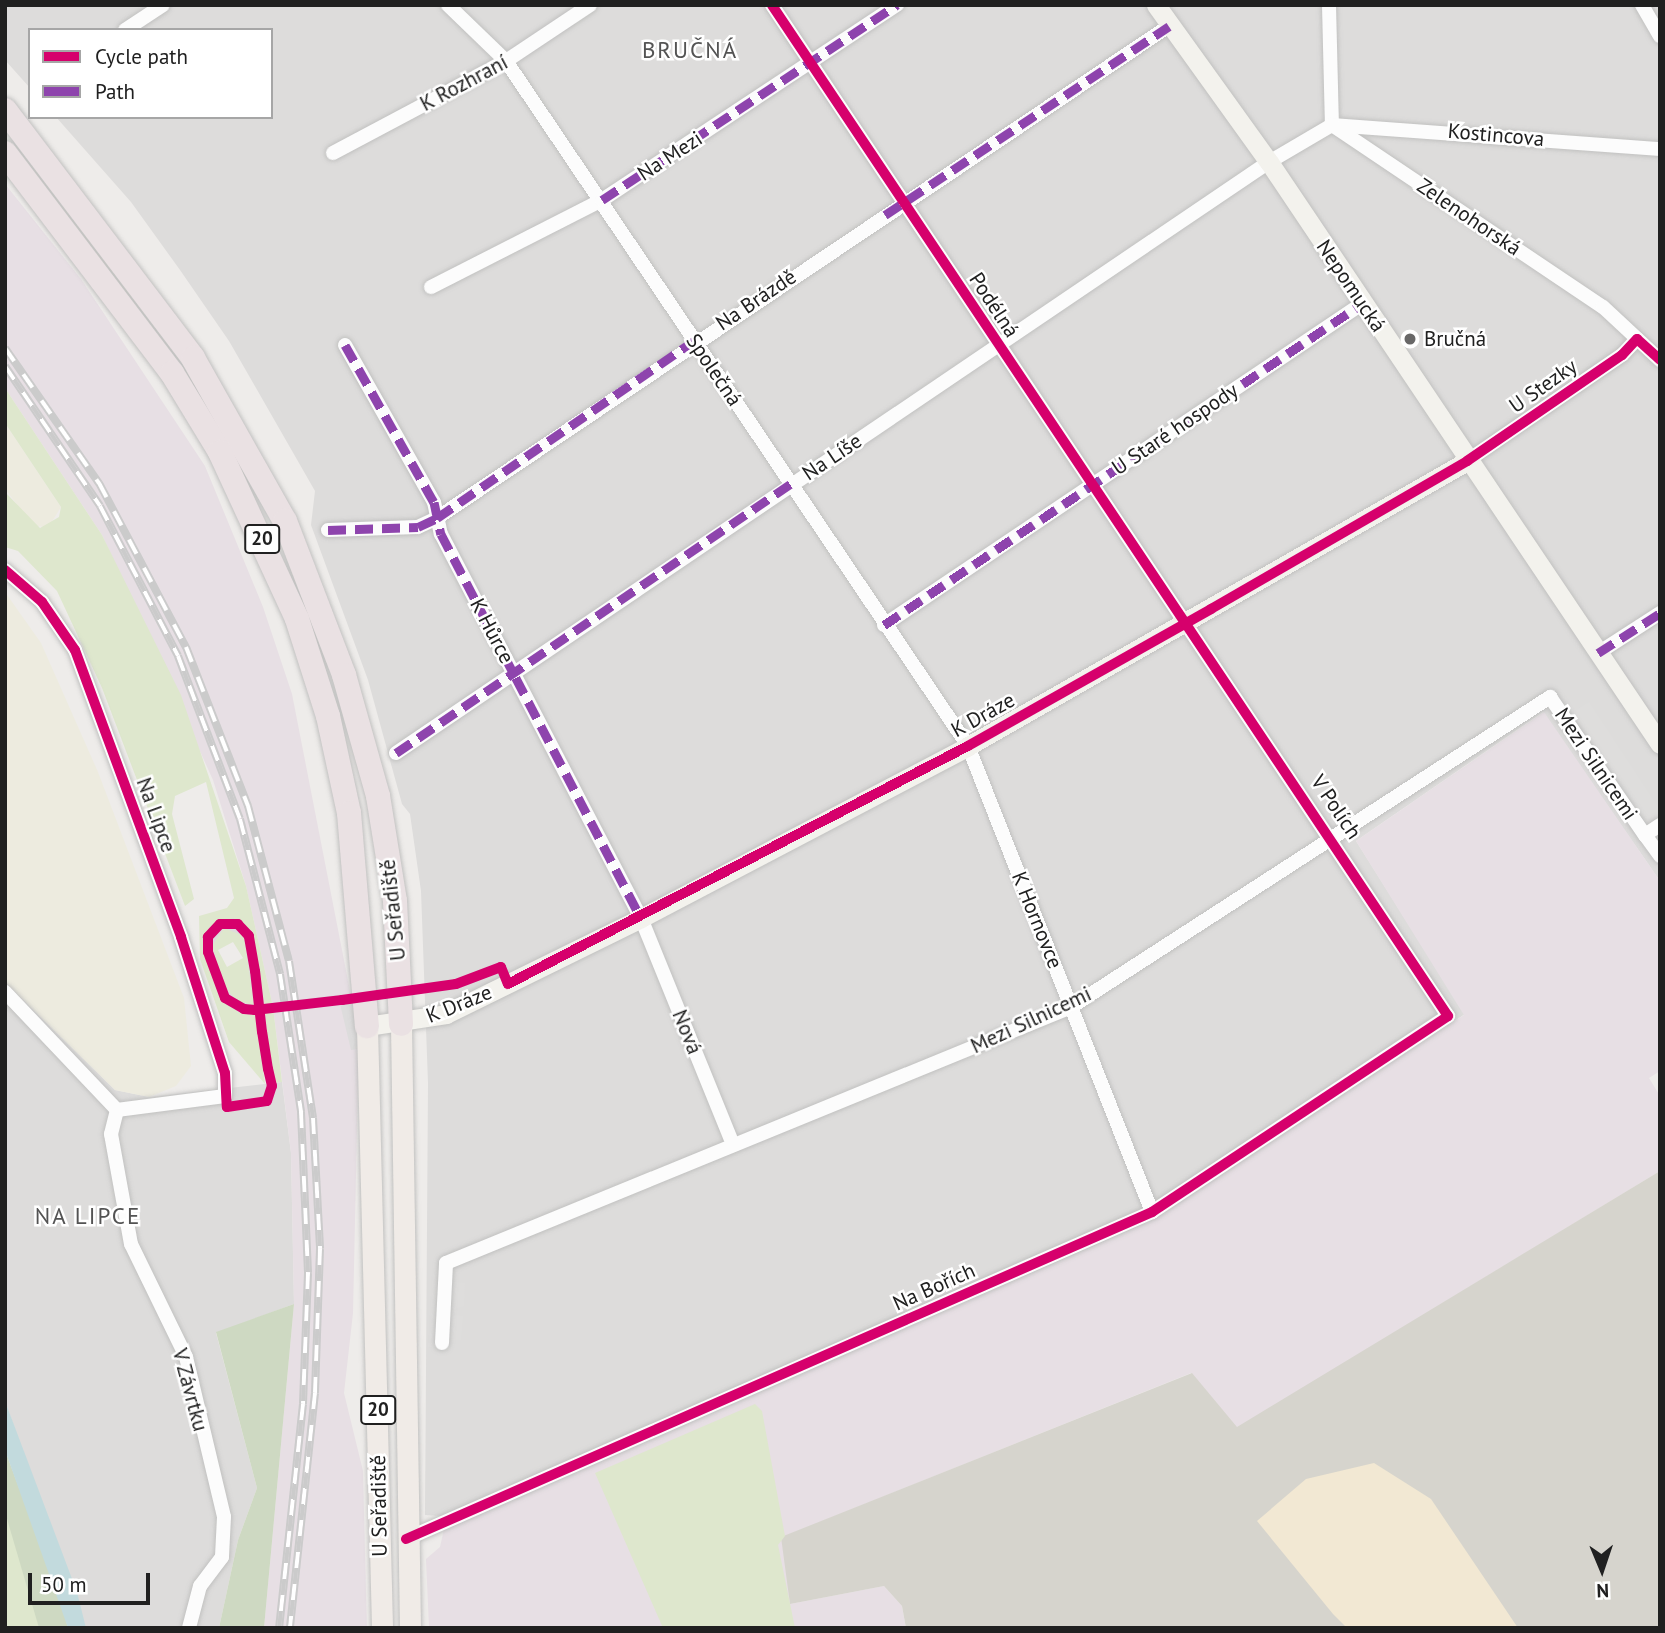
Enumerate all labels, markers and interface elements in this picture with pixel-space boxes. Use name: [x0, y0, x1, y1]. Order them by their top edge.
legend: [28, 28, 273, 119]
district label: BRUČNÁ: [643, 36, 737, 64]
text: Cycle path: [95, 43, 188, 70]
street label: K Rozhraní: [416, 49, 512, 117]
text: Path: [95, 78, 135, 105]
street label: Kostincova: [1447, 118, 1545, 152]
street label: Na Mezi: [633, 126, 707, 186]
street label: Zelenohorská: [1412, 173, 1526, 261]
street label: Nepomucká: [1311, 235, 1391, 337]
street label: Na Brázdě: [711, 264, 801, 336]
street label: Podélná: [964, 268, 1024, 342]
place label: Bručná: [1424, 326, 1486, 352]
street label: Společná: [681, 329, 747, 411]
marker: Bručná: [1402, 331, 1418, 347]
street label: U Stezky: [1504, 354, 1582, 418]
street label: U Staré hospody: [1107, 378, 1243, 480]
street label: Na Líše: [798, 428, 866, 486]
road number: 20: [243, 524, 281, 554]
street label: K Hůrce: [464, 594, 520, 668]
street label: K Dráze: [947, 687, 1019, 743]
street label: Mezi Silnicemi: [1549, 703, 1643, 825]
street label: V Polích: [1305, 770, 1367, 844]
street label: Na Lipce: [131, 774, 181, 856]
street label: U Seřadiště: [375, 858, 411, 962]
street label: K Hornovce: [1006, 868, 1068, 972]
street label: K Dráze: [422, 979, 496, 1029]
street label: Mezi Silnicemi: [967, 981, 1095, 1059]
street label: Nová: [667, 1006, 707, 1058]
district label: NA LIPCE: [35, 1202, 141, 1230]
street label: Na Bořích: [889, 1258, 979, 1316]
street label: V Závrtku: [167, 1345, 213, 1435]
road number: 20: [359, 1394, 397, 1426]
street label: U Seřadiště: [366, 1455, 392, 1557]
north arrow: [1567, 1535, 1637, 1605]
scale bar: [32, 1560, 154, 1604]
text: 50 m: [41, 1571, 87, 1598]
text: N: [1596, 1579, 1609, 1603]

